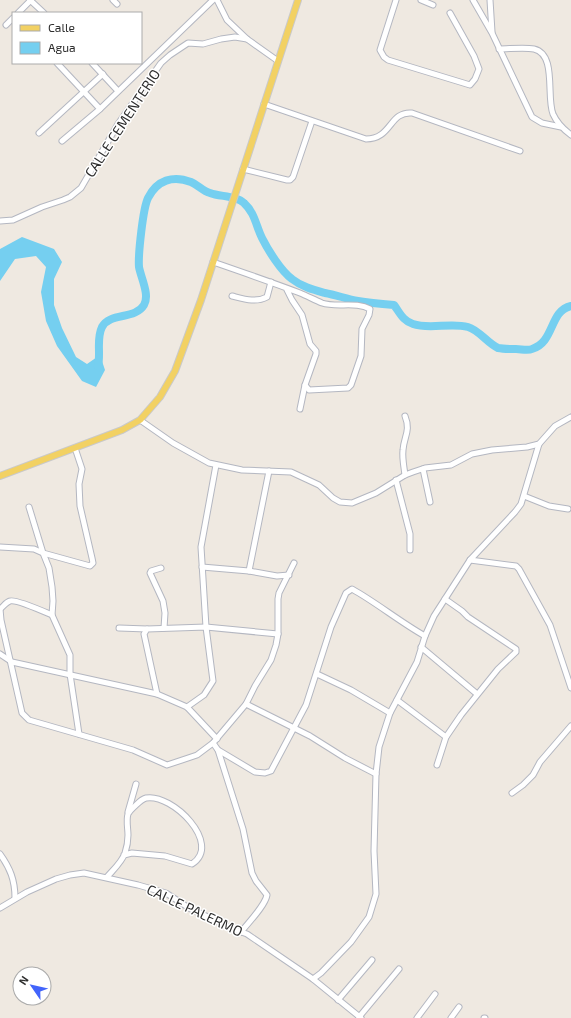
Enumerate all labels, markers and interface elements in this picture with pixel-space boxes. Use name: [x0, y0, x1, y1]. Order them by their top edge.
legend: [12, 12, 142, 64]
text: Calle: [48, 20, 75, 34]
text: Agua: [48, 40, 76, 54]
street label: CALLE CEMENTERIO: [81, 66, 163, 180]
street label: CALLE PALERMO: [144, 880, 246, 940]
north arrow: [12, 966, 52, 1006]
text: N: [16, 973, 31, 987]

